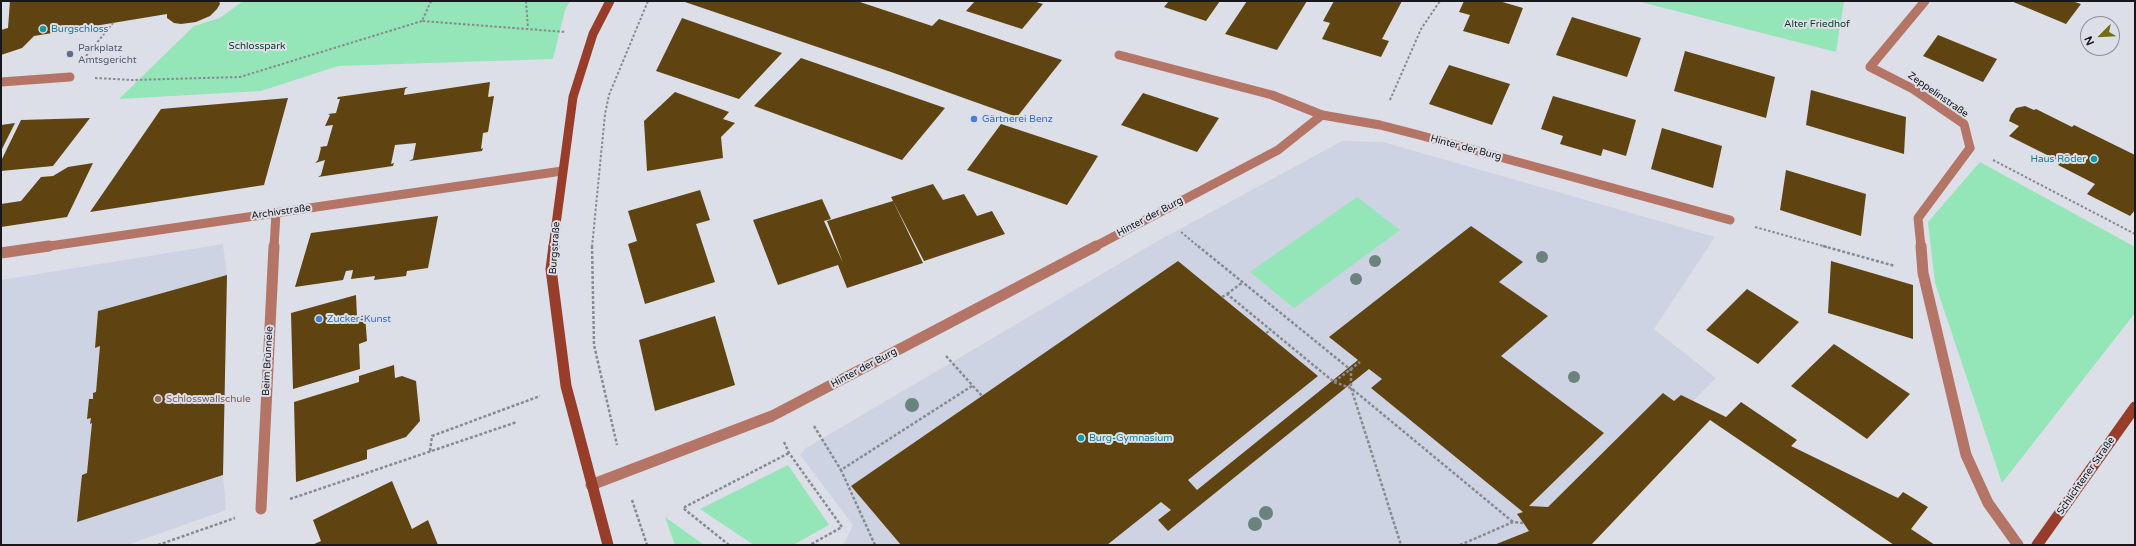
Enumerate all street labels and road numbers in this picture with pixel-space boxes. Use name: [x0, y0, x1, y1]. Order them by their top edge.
street label: Zeppelinstraße: [1905, 70, 1971, 120]
street label: Hinter der Burg: [1429, 133, 1503, 163]
street label: Hinter der Burg: [1115, 195, 1185, 239]
street label: Archivstraße: [250, 202, 312, 222]
street label: Burgstraße: [547, 221, 563, 275]
street label: Beim Brünnele: [260, 326, 276, 396]
street label: Hinter der Burg: [829, 346, 899, 390]
street label: Schlichtener Straße: [2055, 435, 2117, 517]

